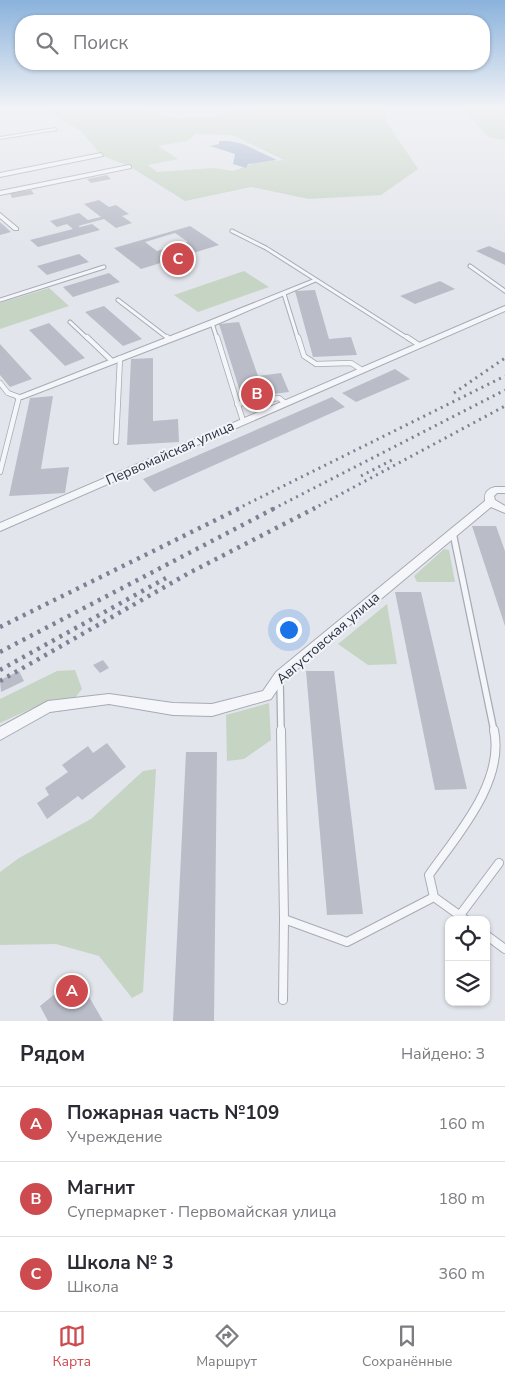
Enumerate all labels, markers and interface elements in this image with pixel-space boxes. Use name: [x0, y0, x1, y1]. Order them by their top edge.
search box: [15, 15, 490, 70]
icon: search: [33, 29, 61, 57]
text: Поиск: [73, 30, 128, 56]
pin: C: [162, 240, 194, 278]
pin: B: [241, 375, 273, 413]
street label: Первомайская улица: [103, 416, 237, 490]
street label: Августовская улица: [272, 588, 384, 688]
your location: [276, 617, 302, 643]
map controls: [445, 916, 490, 1006]
button: locate: [445, 916, 490, 961]
button: layers: [445, 961, 490, 1006]
pin: A: [56, 972, 88, 1010]
text: Рядом: [20, 1040, 85, 1068]
text: Найдено: 3: [401, 1043, 485, 1065]
text: Пожарная часть №109: [67, 1100, 279, 1126]
text: A: [30, 1113, 42, 1135]
text: 160 m: [438, 1113, 485, 1135]
text: Учреждение: [67, 1126, 162, 1148]
text: Магнит: [67, 1175, 135, 1201]
text: B: [30, 1188, 42, 1210]
text: 180 m: [438, 1188, 485, 1210]
text: Супермаркет · Первомайская улица: [67, 1201, 337, 1223]
text: Школа № 3: [67, 1250, 174, 1276]
text: C: [31, 1263, 41, 1285]
text: 360 m: [438, 1263, 485, 1285]
text: Школа: [67, 1276, 119, 1298]
tab: Карта: [53, 1322, 91, 1371]
tab: Маршрут: [196, 1322, 257, 1371]
tab: Сохранённые: [362, 1322, 452, 1371]

